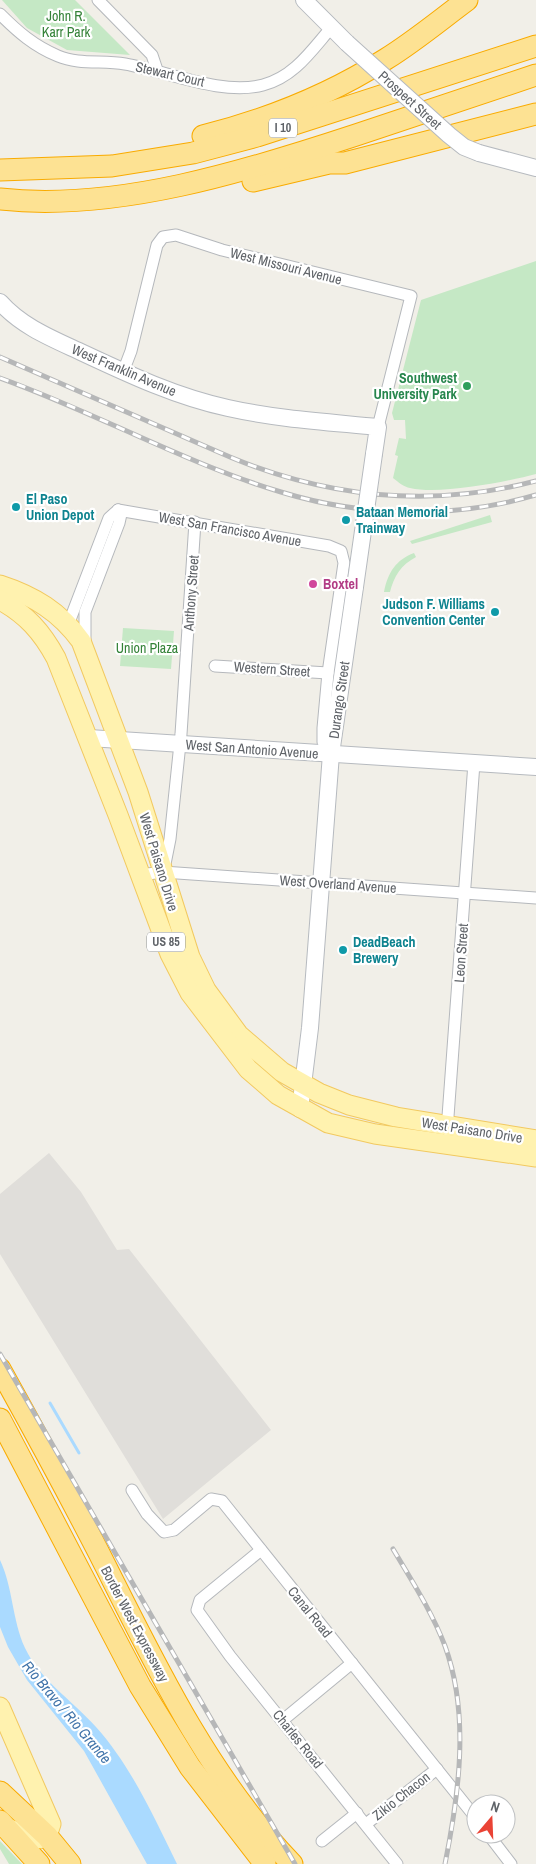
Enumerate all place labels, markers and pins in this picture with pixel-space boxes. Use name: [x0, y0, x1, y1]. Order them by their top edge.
place label: Southwest University Park: [373, 369, 458, 403]
marker: Southwest University Park: [461, 380, 473, 392]
place label: El Paso Union Depot: [26, 490, 94, 524]
marker: El Paso Union Depot: [10, 501, 22, 513]
place label: Bataan Memorial Trainway: [356, 503, 448, 537]
marker: Bataan Memorial Trainway: [340, 514, 352, 526]
place label: Boxtel: [323, 575, 358, 593]
marker: Boxtel: [307, 578, 319, 590]
place label: Judson F. Williams Convention Center: [382, 595, 486, 629]
marker: Judson F. Williams Convention Center: [489, 606, 501, 618]
place label: DeadBeach Brewery: [353, 933, 416, 967]
marker: DeadBeach Brewery: [337, 944, 349, 956]

